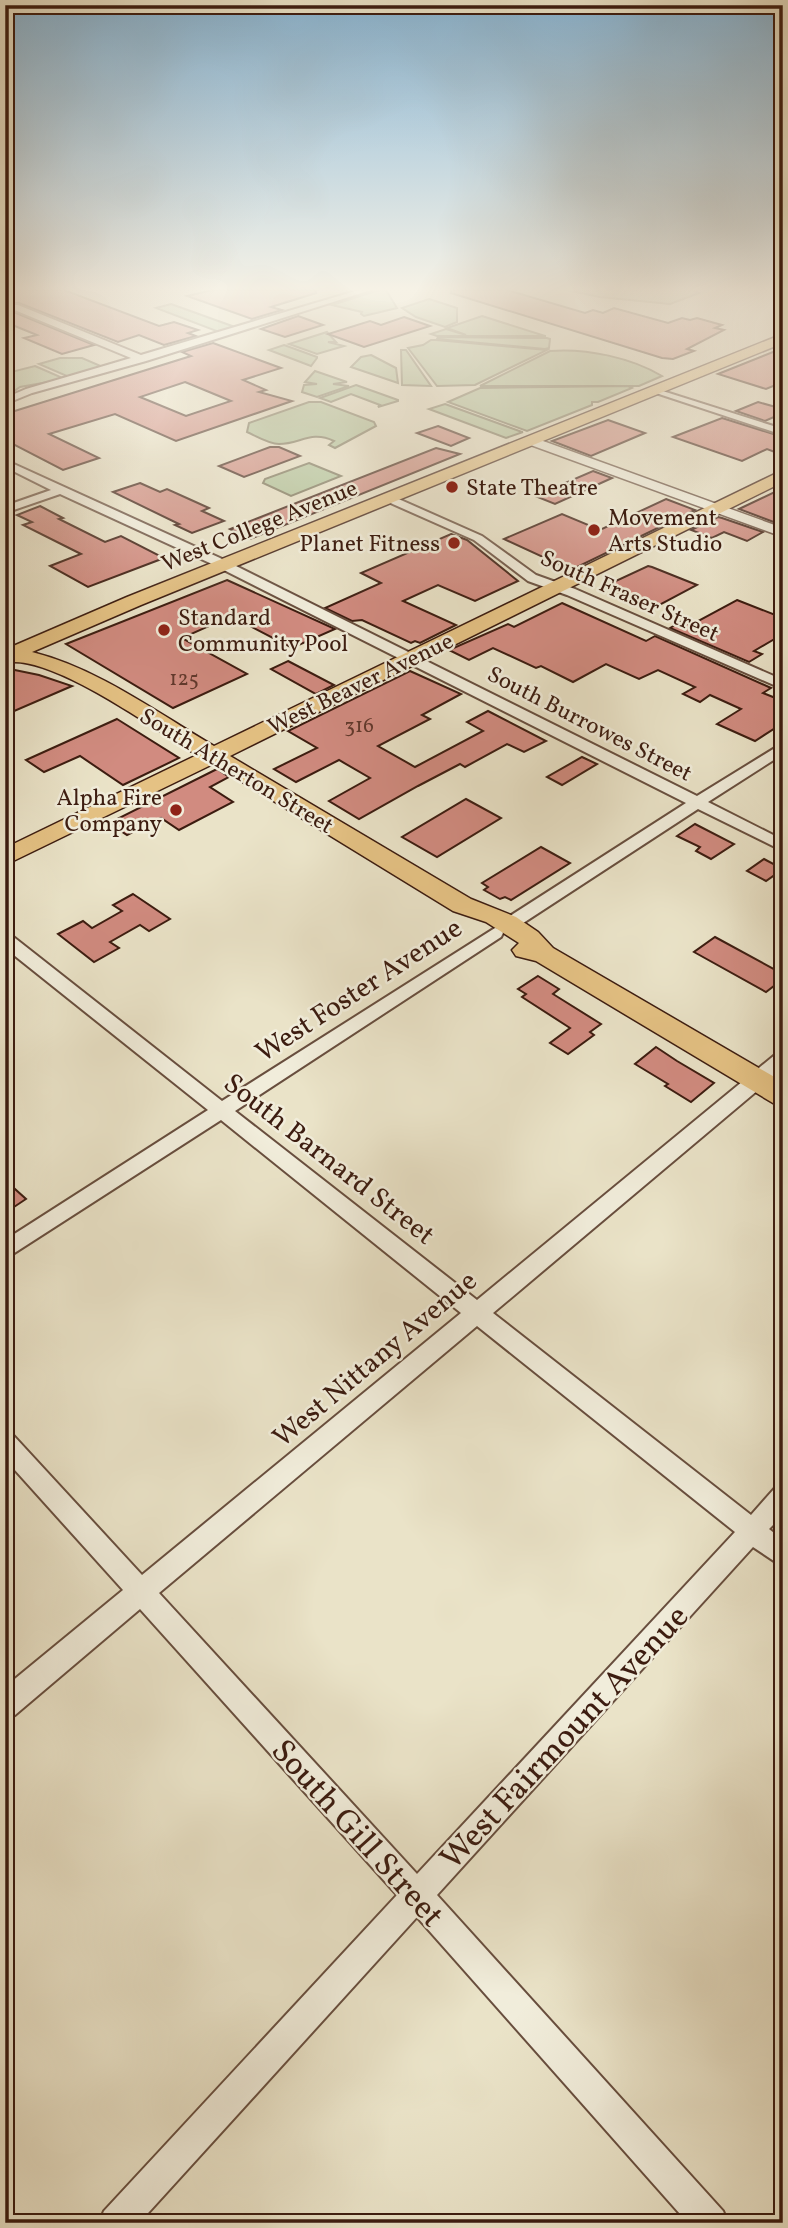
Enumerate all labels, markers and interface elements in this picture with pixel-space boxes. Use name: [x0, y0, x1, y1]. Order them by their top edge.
street label: West College Avenue: [157, 473, 363, 581]
place label: State Theatre: [466, 473, 598, 505]
marker: State Theatre: [444, 479, 460, 495]
place label: Movement Arts Studio: [608, 503, 722, 561]
marker: Movement Arts Studio: [586, 522, 602, 538]
place label: Planet Fitness: [299, 529, 440, 561]
marker: Planet Fitness: [446, 535, 462, 551]
street label: South Fraser Street: [535, 543, 724, 651]
place label: Standard Community Pool: [178, 603, 348, 661]
marker: Standard Community Pool: [156, 622, 172, 638]
street label: West Beaver Avenue: [263, 626, 459, 744]
street label: South Burrowes Street: [481, 659, 697, 790]
house number: 125: [169, 665, 199, 694]
street label: South Atherton Street: [133, 701, 339, 842]
house number: 316: [344, 712, 374, 741]
place label: Alpha Fire Company: [57, 783, 163, 841]
marker: Alpha Fire Company: [168, 802, 184, 818]
street label: West Foster Avenue: [248, 910, 470, 1073]
street label: South Barnard Street: [215, 1065, 442, 1255]
street label: West Nittany Avenue: [265, 1263, 486, 1457]
street label: West Fairmount Avenue: [431, 1596, 701, 1881]
street label: South Gill Street: [259, 1730, 453, 1939]

